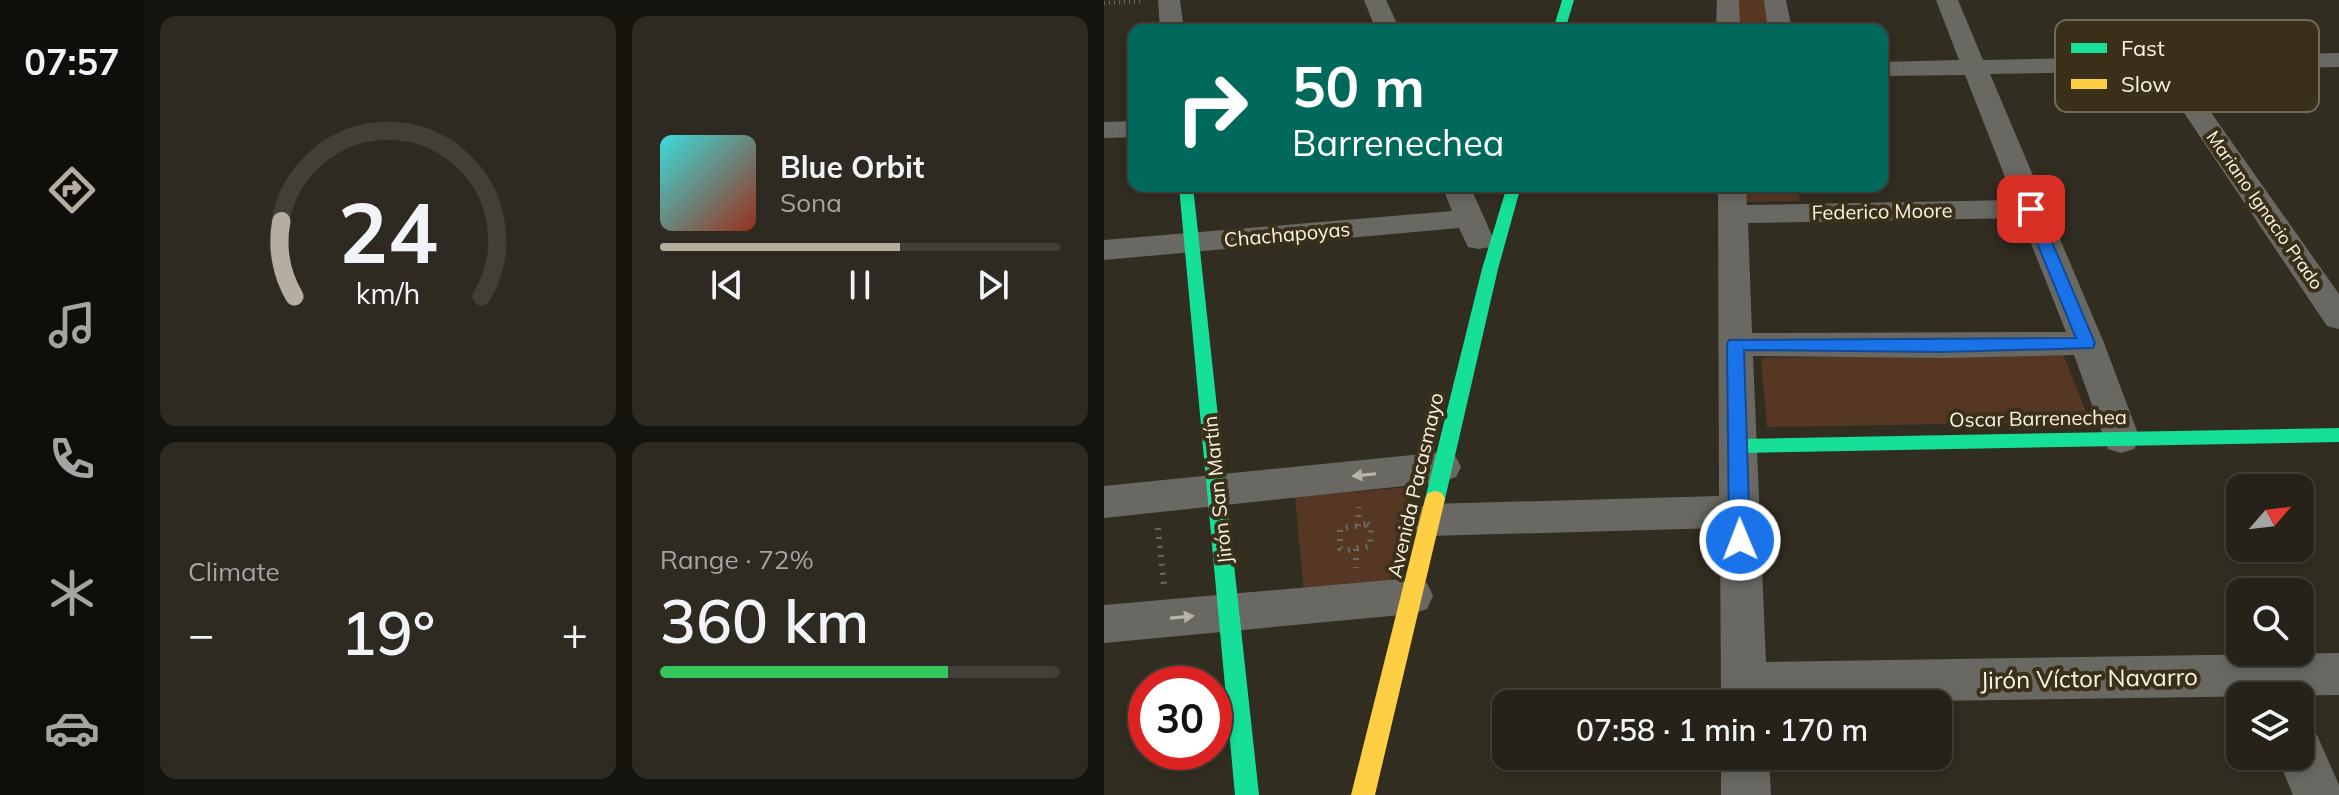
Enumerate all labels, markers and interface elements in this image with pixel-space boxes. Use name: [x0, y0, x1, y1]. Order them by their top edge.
legend: [2055, 20, 2319, 112]
text: Fast: [2121, 34, 2165, 62]
text: 07:57: [24, 39, 120, 84]
text: 50 m: [1292, 51, 1425, 121]
icon: right: [1160, 56, 1264, 160]
text: Slow: [2121, 70, 2171, 98]
text: Barrenechea: [1292, 120, 1504, 165]
street label: Mariano Ignacio Prado: [2202, 126, 2328, 294]
text: Blue Orbit: [780, 148, 924, 186]
icon: directions: [44, 162, 100, 218]
pin: [1997, 175, 2065, 243]
text: 24: [338, 179, 438, 284]
text: Sona: [780, 186, 842, 219]
icon: arrive: [2009, 187, 2053, 231]
street label: Federico Moore: [1811, 197, 1953, 225]
street label: Chachapoyas: [1223, 216, 1351, 252]
icon: previous: [705, 263, 749, 307]
icon: pause: [838, 263, 882, 307]
icon: next: [971, 263, 1015, 307]
text: km/h: [356, 275, 420, 311]
icon: music: [44, 297, 100, 353]
street label: Avenida Pacasmayo: [1382, 390, 1448, 580]
street label: Oscar Barrenechea: [1949, 404, 2127, 432]
street label: Jirón San Martín: [1197, 415, 1237, 565]
icon: phone: [44, 431, 100, 487]
one-way arrow: [1351, 469, 1376, 482]
north arrow: [2226, 474, 2314, 562]
map controls: [2226, 474, 2314, 770]
position arrow: [1698, 498, 1782, 582]
text: Range · 72%: [660, 543, 814, 576]
text: Climate: [188, 555, 280, 588]
icon: climate: [44, 565, 100, 621]
button: search: [2226, 578, 2314, 666]
text: 360 km: [660, 583, 869, 658]
text: 19°: [341, 595, 435, 670]
text: −: [188, 606, 214, 661]
text: +: [562, 606, 588, 661]
one-way arrow: [1170, 611, 1195, 624]
street label: Jirón Víctor Navarro: [1980, 661, 2198, 695]
speed limit sign: 30: [1128, 666, 1232, 770]
button: layers: [2226, 682, 2314, 770]
icon: car: [44, 700, 100, 756]
text: 07:58 · 1 min · 170 m: [1576, 711, 1868, 749]

